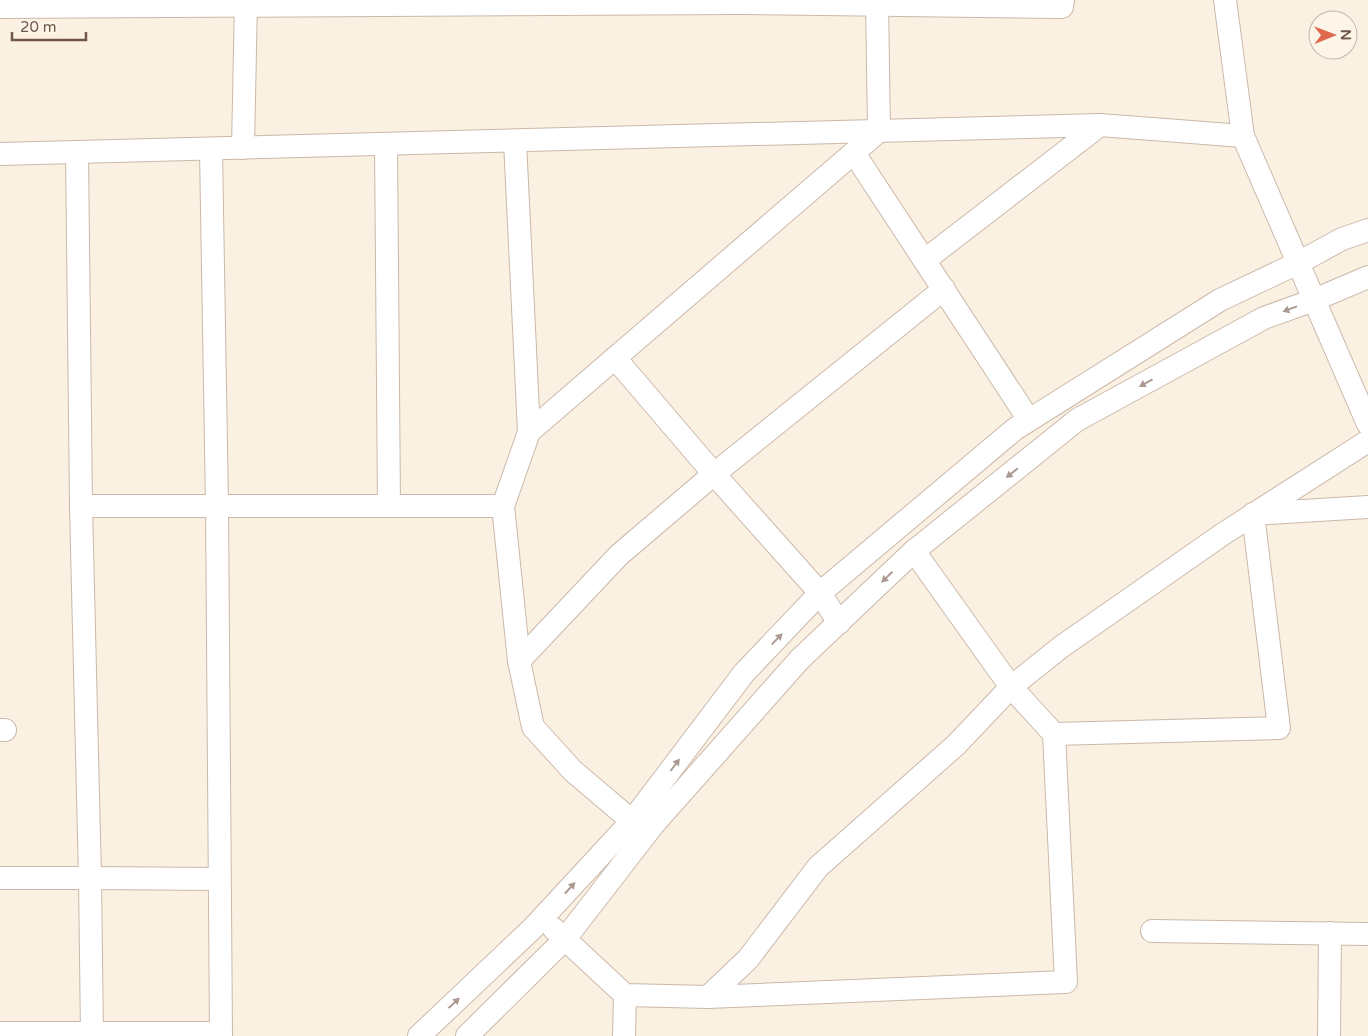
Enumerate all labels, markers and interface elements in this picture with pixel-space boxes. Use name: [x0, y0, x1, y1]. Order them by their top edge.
scale bar: [12, 10, 86, 42]
north arrow: [1308, 10, 1358, 60]
text: 20 m: [20, 18, 57, 36]
text: N: [1337, 29, 1354, 41]
one-way arrow: [1283, 306, 1298, 313]
one-way arrow: [1139, 378, 1153, 387]
one-way arrow: [1005, 467, 1018, 478]
one-way arrow: [881, 571, 893, 583]
one-way arrow: [771, 633, 783, 645]
one-way arrow: [670, 758, 680, 772]
one-way arrow: [564, 883, 576, 895]
one-way arrow: [448, 997, 460, 1009]

